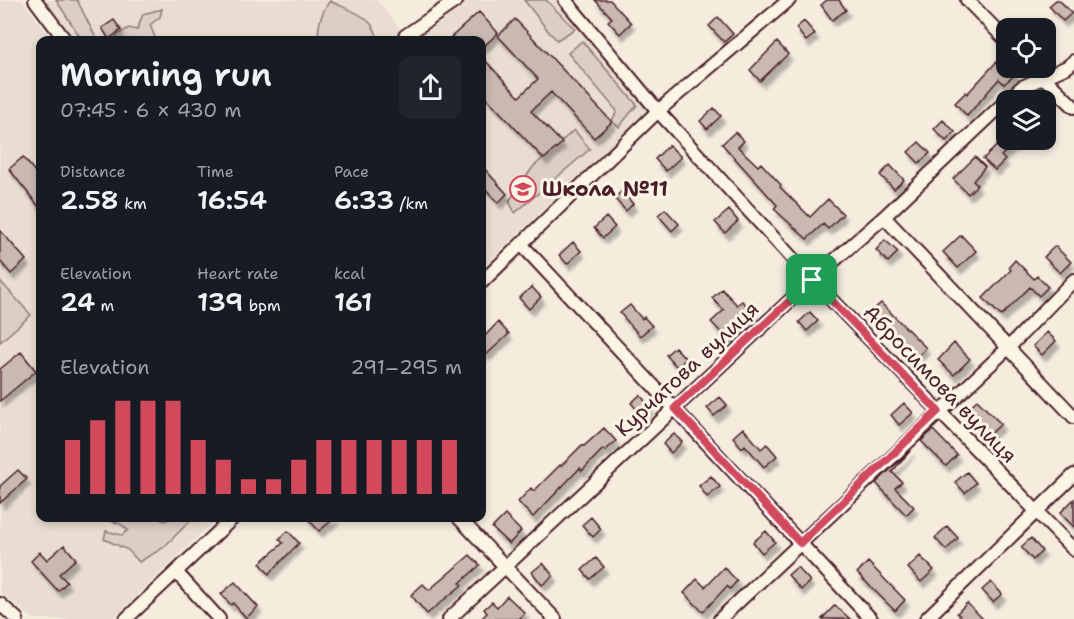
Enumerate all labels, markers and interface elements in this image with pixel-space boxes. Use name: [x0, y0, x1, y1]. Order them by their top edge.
map controls: [996, 18, 1056, 150]
button: locate: [996, 18, 1056, 78]
text: Morning run: [60, 52, 272, 97]
button: share: [399, 56, 462, 119]
button: layers: [996, 90, 1056, 150]
text: 07:45 · 6 × 430 m: [60, 97, 241, 123]
text: Distance: [60, 161, 126, 182]
text: Time: [197, 161, 234, 182]
text: Pace: [334, 161, 369, 182]
school or university icon: Школа №11: [508, 174, 538, 204]
place label: Школа №11: [542, 175, 668, 203]
text: 2.58: [60, 182, 119, 217]
text: 16:54: [197, 182, 267, 217]
text: 6:33: [334, 182, 394, 217]
text: km: [119, 193, 147, 214]
text: /km: [394, 193, 428, 214]
pin: [786, 254, 837, 305]
text: Elevation: [60, 263, 132, 284]
text: Heart rate: [197, 263, 279, 284]
text: kcal: [334, 263, 365, 284]
icon: arrive: [795, 263, 828, 296]
text: 24: [60, 284, 95, 319]
text: 139: [197, 284, 243, 319]
text: 161: [334, 284, 372, 319]
text: m: [95, 295, 114, 316]
text: bpm: [243, 295, 281, 316]
street label: Курчатова вулиця: [609, 295, 765, 443]
street label: Абросимова вулиця: [857, 299, 1023, 469]
text: Elevation: [60, 354, 150, 380]
text: 291–295 m: [350, 354, 462, 380]

